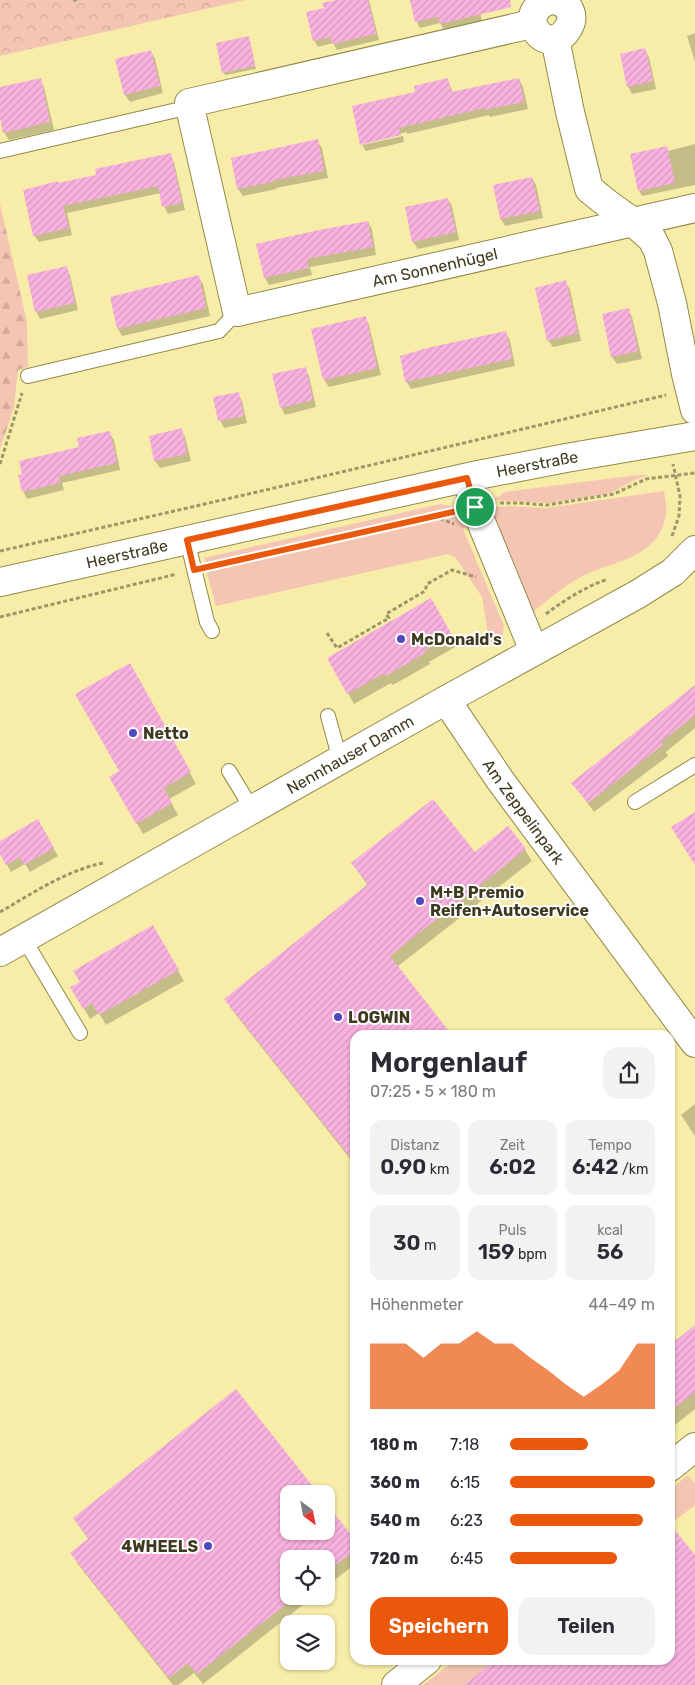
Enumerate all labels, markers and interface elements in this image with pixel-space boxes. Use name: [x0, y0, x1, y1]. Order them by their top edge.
street label: Am Sonnenhügel: [371, 244, 499, 291]
street label: Heerstraße: [495, 447, 580, 481]
pin: [454, 486, 496, 528]
icon: arrive: [461, 493, 489, 521]
street label: Heerstraße: [84, 536, 170, 572]
place label: McDonald's: [411, 630, 502, 649]
marker: McDonald's: [395, 633, 407, 645]
street label: Nennhauser Damm: [283, 711, 417, 798]
place label: Netto: [143, 724, 189, 743]
marker: Netto: [127, 727, 139, 739]
street label: Am Zeppelinpark: [479, 756, 569, 869]
place label: M+B Premio Reifen+Autoservice: [430, 883, 589, 920]
marker: M+B Premio Reifen+Autoservice: [414, 895, 426, 907]
place label: LOGWIN: [348, 1008, 410, 1027]
marker: LOGWIN: [332, 1011, 344, 1023]
text: Morgenlauf: [370, 1046, 527, 1079]
button: share: [603, 1047, 655, 1099]
text: 07:25 · 5 × 180 m: [370, 1082, 496, 1101]
text: Distanz: [390, 1137, 439, 1154]
text: Zeit: [500, 1137, 525, 1154]
text: Tempo: [588, 1137, 632, 1154]
text: 0.90: [380, 1154, 426, 1179]
text: 6:02: [489, 1154, 536, 1179]
text: 6:42: [572, 1154, 619, 1179]
text: km: [426, 1161, 449, 1178]
text: /km: [619, 1161, 648, 1178]
text: Puls: [499, 1222, 526, 1239]
text: kcal: [597, 1222, 623, 1239]
text: 30: [393, 1230, 421, 1255]
text: m: [421, 1237, 437, 1254]
text: 159: [478, 1239, 514, 1264]
text: 56: [597, 1239, 623, 1264]
text: bpm: [514, 1246, 547, 1263]
text: Höhenmeter: [370, 1295, 463, 1314]
text: 44–49 m: [589, 1295, 655, 1314]
text: 180 m: [370, 1435, 418, 1454]
text: 7:18: [450, 1435, 479, 1454]
text: 360 m: [370, 1473, 420, 1492]
text: 6:15: [450, 1473, 480, 1492]
north arrow: [280, 1485, 335, 1540]
map controls: [280, 1485, 335, 1670]
text: 540 m: [370, 1511, 420, 1530]
text: 6:23: [450, 1511, 483, 1530]
place label: 4WHEELS: [121, 1537, 198, 1556]
marker: 4WHEELS: [202, 1540, 214, 1552]
text: 720 m: [370, 1549, 419, 1568]
text: 6:45: [450, 1549, 483, 1568]
button: locate: [280, 1550, 335, 1605]
button: Speichern: [370, 1597, 508, 1655]
button: Teilen: [518, 1597, 655, 1655]
button: layers: [280, 1615, 335, 1670]

